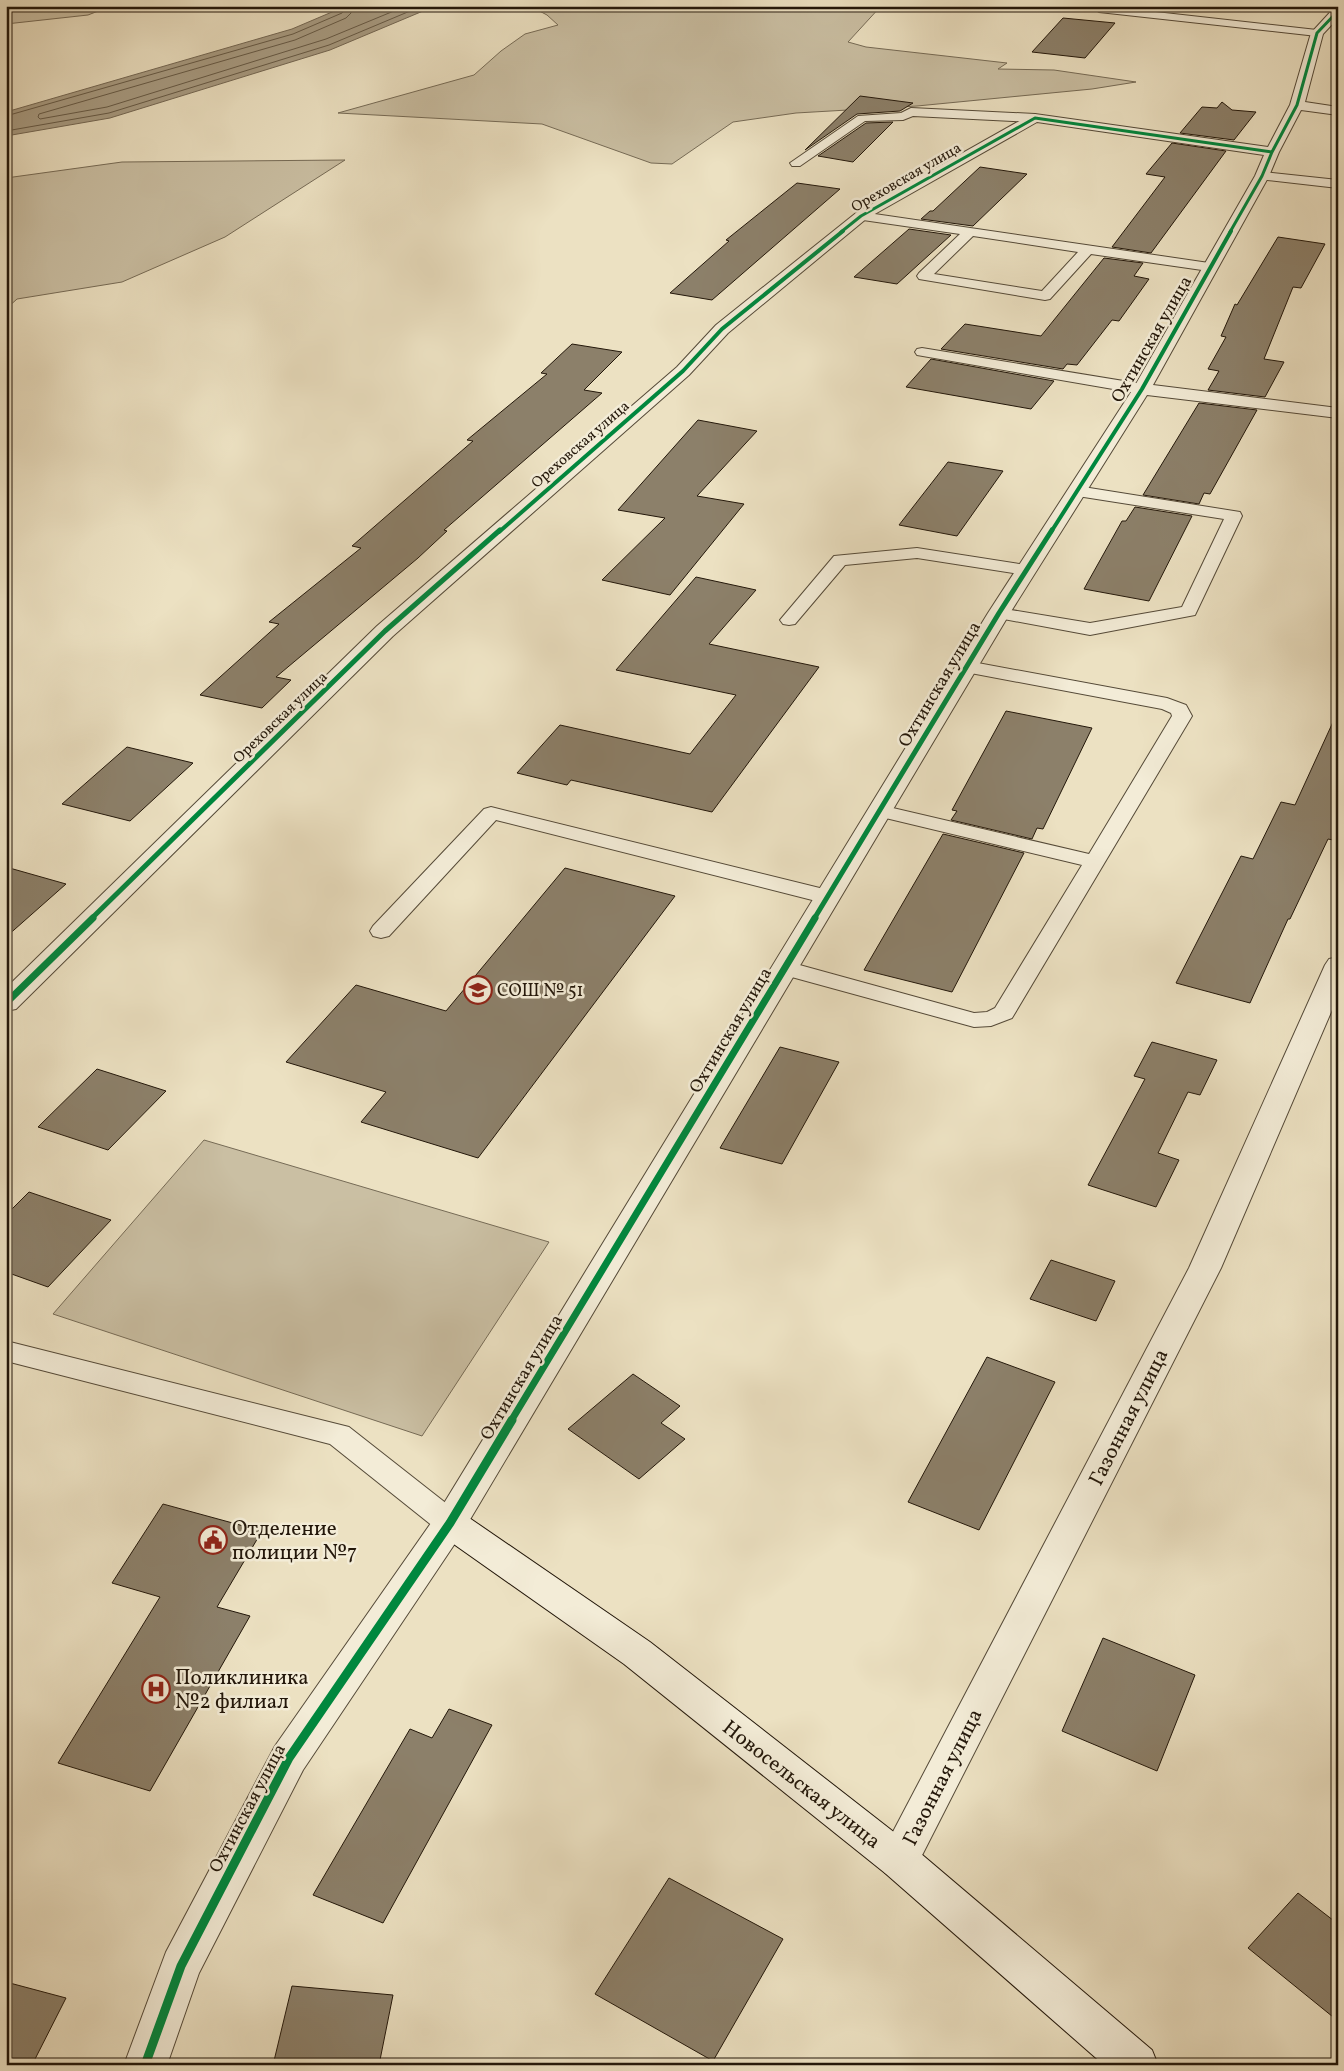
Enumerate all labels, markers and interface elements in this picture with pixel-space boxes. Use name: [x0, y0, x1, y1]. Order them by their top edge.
street label: Ореховская улица: [848, 138, 966, 218]
street label: Охтинская улица: [1106, 272, 1199, 408]
street label: Ореховская улица: [527, 397, 635, 494]
street label: Охтинская улица: [893, 617, 988, 752]
street label: Ореховская улица: [229, 667, 333, 769]
street label: Охтинская улица: [684, 963, 779, 1098]
school or university icon: СОШ № 51: [463, 975, 493, 1005]
place label: СОШ № 51: [497, 979, 584, 1004]
street label: Охтинская улица: [475, 1310, 570, 1445]
street label: Газонная улица: [1082, 1344, 1176, 1491]
place label: Отделение полиции №7: [232, 1515, 357, 1568]
public building icon: Отделение полиции №7: [198, 1525, 228, 1555]
place label: Поликлиника №2 филиал: [175, 1664, 309, 1717]
hospital icon: Поликлиника №2 филиал: [141, 1674, 171, 1704]
street label: Газонная улица: [896, 1704, 990, 1851]
street label: Новосельская улица: [716, 1714, 886, 1856]
street label: Охтинская улица: [204, 1740, 293, 1878]

